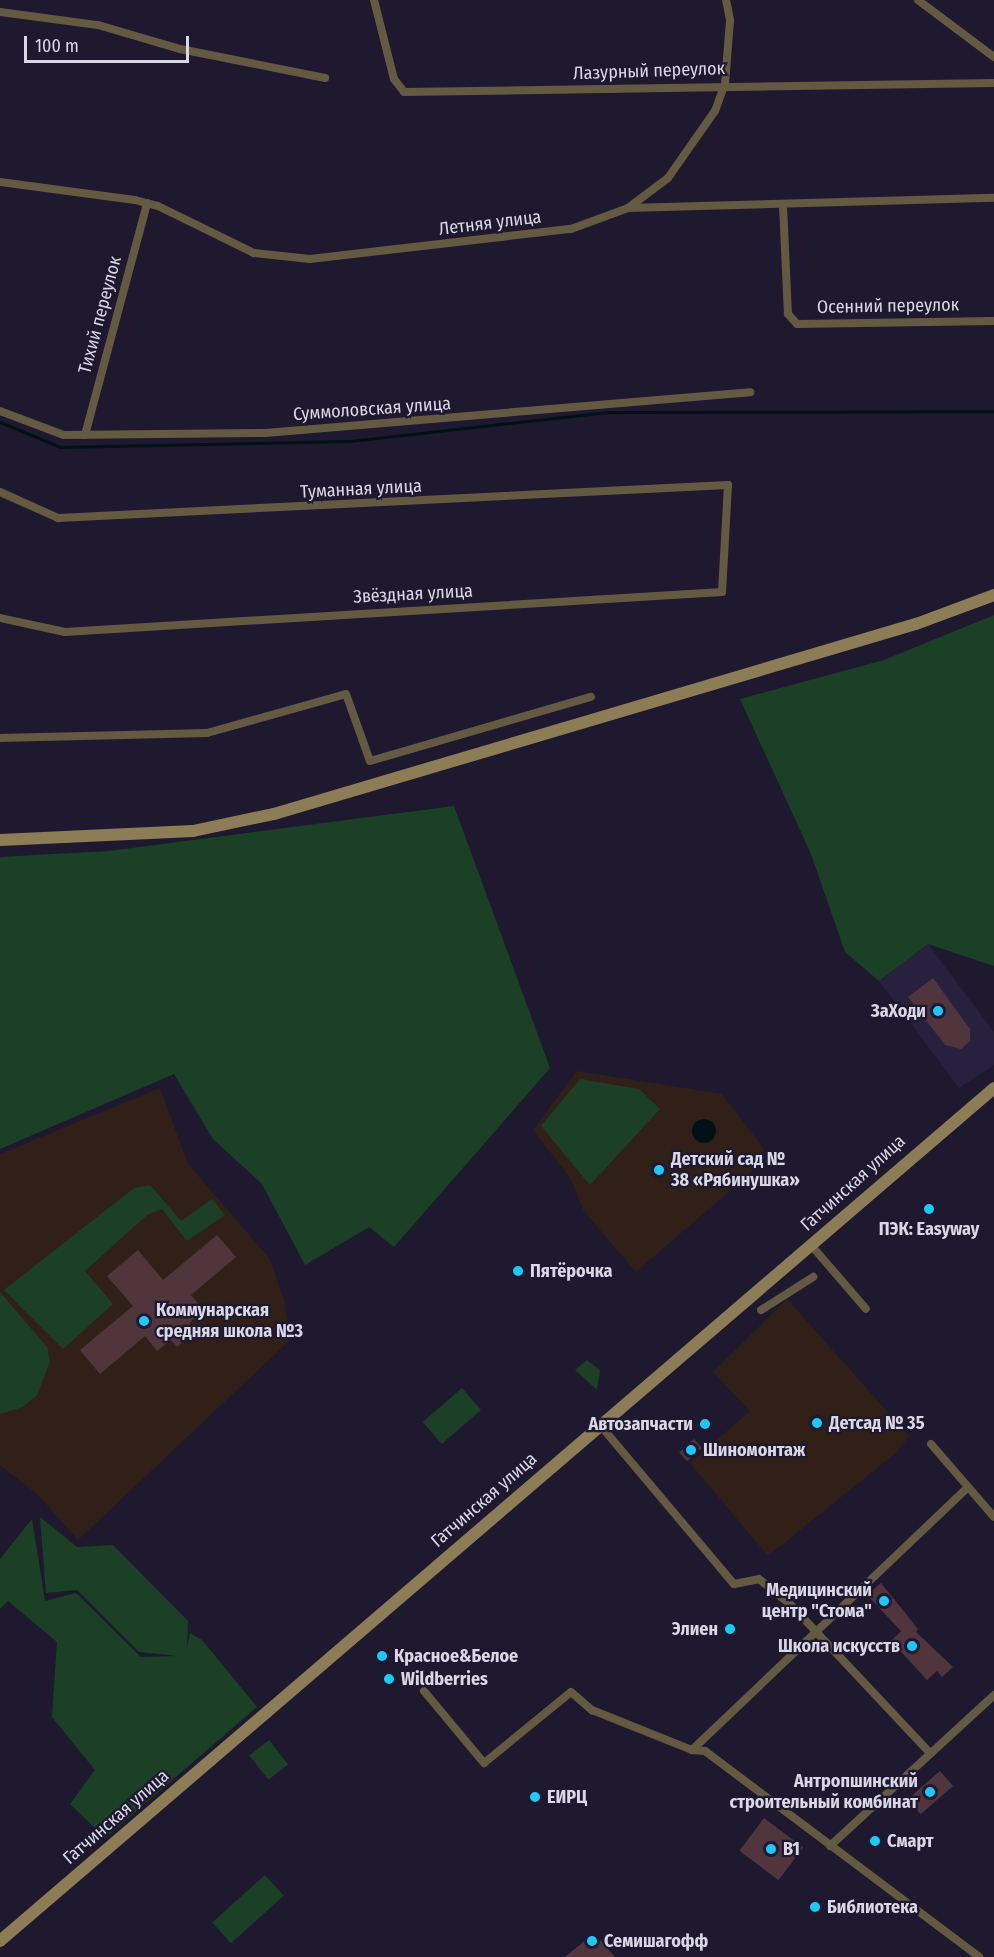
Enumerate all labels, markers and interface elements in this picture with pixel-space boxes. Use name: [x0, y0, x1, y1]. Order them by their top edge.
scale bar: [27, 24, 192, 62]
text: 100 m: [35, 35, 79, 57]
street label: Лазурный переулок: [573, 58, 725, 84]
street label: Летняя улица: [437, 206, 543, 240]
street label: Тихий переулок: [74, 254, 126, 376]
street label: Осенний переулок: [817, 294, 959, 318]
street label: Суммоловская улица: [292, 393, 452, 425]
street label: Туманная улица: [300, 475, 422, 503]
street label: Звёздная улица: [353, 580, 473, 608]
place label: ЗаХоди: [871, 1000, 926, 1022]
marker: ЗаХоди: [931, 1004, 945, 1018]
street label: Гатчинская улица: [796, 1130, 910, 1236]
place label: Детский сад № 38 «Рябинушка»: [671, 1149, 800, 1192]
marker: Детский сад № 38 «Рябинушка»: [652, 1163, 666, 1177]
marker: ПЭК: Easyway: [922, 1202, 936, 1216]
place label: ПЭК: Easyway: [879, 1218, 979, 1240]
place label: Пятёрочка: [530, 1260, 612, 1282]
marker: Пятёрочка: [511, 1264, 525, 1278]
place label: Коммунарская средняя школа №3: [156, 1300, 303, 1342]
marker: Коммунарская средняя школа №3: [137, 1314, 151, 1328]
place label: Детсад № 35: [829, 1412, 924, 1434]
place label: Автозапчасти: [588, 1413, 693, 1435]
marker: Детсад № 35: [810, 1416, 824, 1430]
marker: Автозапчасти: [698, 1417, 712, 1431]
place label: Шиномонтаж: [703, 1439, 805, 1461]
marker: Шиномонтаж: [684, 1443, 698, 1457]
street label: Гатчинская улица: [427, 1448, 541, 1552]
place label: Медицинский центр "Стома": [762, 1580, 872, 1622]
marker: Медицинский центр "Стома": [877, 1594, 891, 1608]
place label: Элиен: [672, 1618, 718, 1640]
marker: Элиен: [723, 1622, 737, 1636]
place label: Школа искусств: [778, 1635, 900, 1657]
marker: Школа искусств: [905, 1639, 919, 1653]
place label: Красное&Белое: [394, 1645, 518, 1667]
marker: Красное&Белое: [375, 1649, 389, 1663]
place label: Wildberries: [401, 1668, 488, 1690]
marker: Wildberries: [382, 1672, 396, 1686]
street label: Гатчинская улица: [59, 1765, 173, 1869]
place label: Антропшинский строительный комбинат: [729, 1771, 918, 1814]
marker: Антропшинский строительный комбинат: [923, 1785, 937, 1799]
place label: ЕИРЦ: [547, 1786, 587, 1808]
marker: ЕИРЦ: [528, 1790, 542, 1804]
place label: Смарт: [887, 1830, 934, 1852]
marker: Смарт: [868, 1834, 882, 1848]
place label: B1: [783, 1838, 800, 1860]
marker: B1: [764, 1842, 778, 1856]
place label: Библиотека: [827, 1896, 918, 1918]
marker: Библиотека: [808, 1900, 822, 1914]
place label: Семишагофф: [604, 1930, 708, 1952]
marker: Семишагофф: [585, 1934, 599, 1948]

